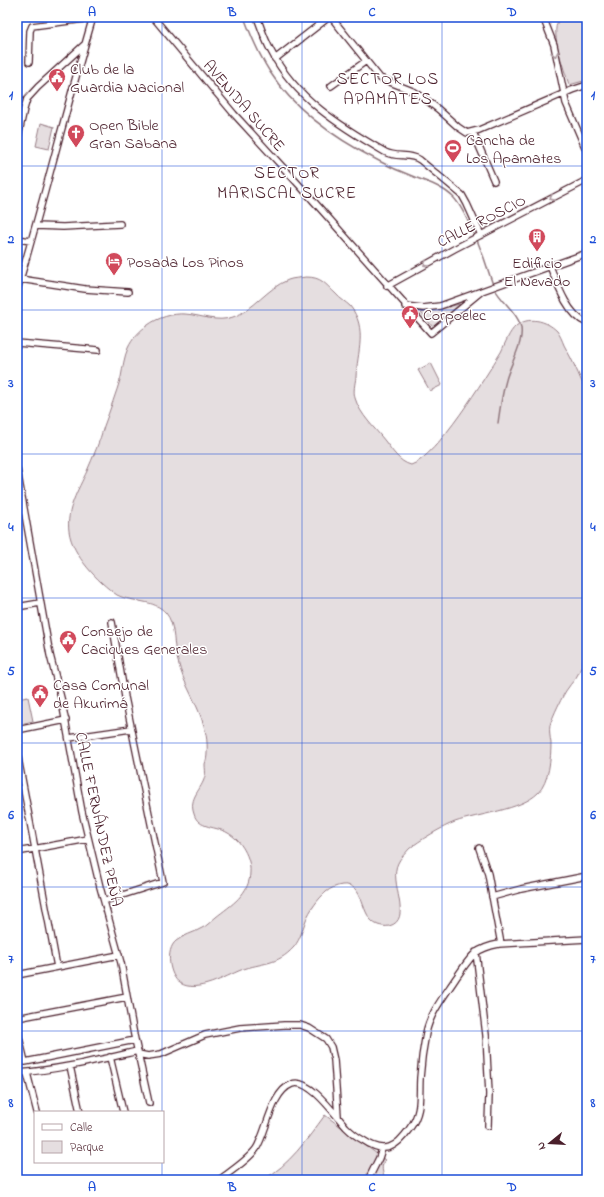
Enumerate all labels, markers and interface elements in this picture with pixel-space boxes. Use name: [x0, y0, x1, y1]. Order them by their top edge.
text: A: [88, 3, 96, 22]
text: B: [227, 3, 237, 22]
text: C: [368, 3, 376, 22]
text: D: [506, 3, 517, 22]
one-way arrow: [551, 51, 559, 57]
street label: AVENIDA SUCRE: [197, 55, 290, 158]
place label: Club de la Guardia Nacional: [70, 58, 185, 100]
public building icon: Club de la Guardia Nacional: [47, 67, 67, 92]
district label: SECTOR LOS APAMATES: [337, 67, 439, 112]
text: 1: [9, 86, 14, 105]
text: 1: [591, 86, 596, 105]
place label: Open Bible Gran Sabana: [89, 114, 177, 156]
church icon: Open Bible Gran Sabana: [66, 123, 86, 148]
place label: Cancha de Los Apamates: [466, 129, 561, 171]
sports icon: Cancha de Los Apamates: [443, 138, 463, 163]
district label: SECTOR MARISCAL SUCRE: [217, 161, 357, 206]
street label: CALLE ROSCIO: [433, 189, 531, 254]
one-way arrow: [549, 193, 556, 201]
building icon: Edificio El Nevado: [527, 227, 547, 252]
text: 2: [7, 230, 15, 249]
text: 2: [589, 230, 597, 249]
hotel icon: Posada Los Pinos: [104, 251, 124, 276]
place label: Posada Los Pinos: [127, 251, 244, 275]
place label: Edificio El Nevado: [504, 252, 570, 294]
one-way arrow: [423, 259, 430, 266]
public building icon: Corpoelec: [400, 304, 420, 329]
place label: Corpoelec: [423, 304, 487, 328]
text: 3: [7, 374, 14, 393]
text: 3: [589, 374, 596, 393]
text: 4: [7, 518, 14, 537]
text: 4: [589, 518, 596, 537]
place label: Consejo de Caciques Generales: [81, 620, 207, 662]
public building icon: Consejo de Caciques Generales: [58, 629, 78, 654]
text: 5: [7, 662, 15, 681]
text: 5: [589, 662, 597, 681]
place label: Casa Comunal de Akurimá: [53, 674, 149, 716]
public building icon: Casa Comunal de Akurimá: [30, 683, 50, 708]
street label: CALLE FERNÁNDEZ PEÑA: [68, 730, 128, 909]
text: 6: [7, 806, 14, 825]
text: 6: [589, 806, 596, 825]
text: 7: [8, 950, 14, 969]
text: 7: [590, 950, 596, 969]
text: 8: [8, 1094, 14, 1113]
text: 8: [590, 1094, 596, 1113]
legend: [34, 1111, 164, 1163]
text: Calle: [70, 1119, 93, 1137]
north arrow: [530, 1123, 570, 1163]
text: Parque: [70, 1139, 104, 1157]
text: N: [533, 1140, 550, 1152]
text: A: [88, 1178, 96, 1197]
text: B: [227, 1178, 237, 1197]
text: C: [368, 1178, 376, 1197]
text: D: [506, 1178, 517, 1197]

